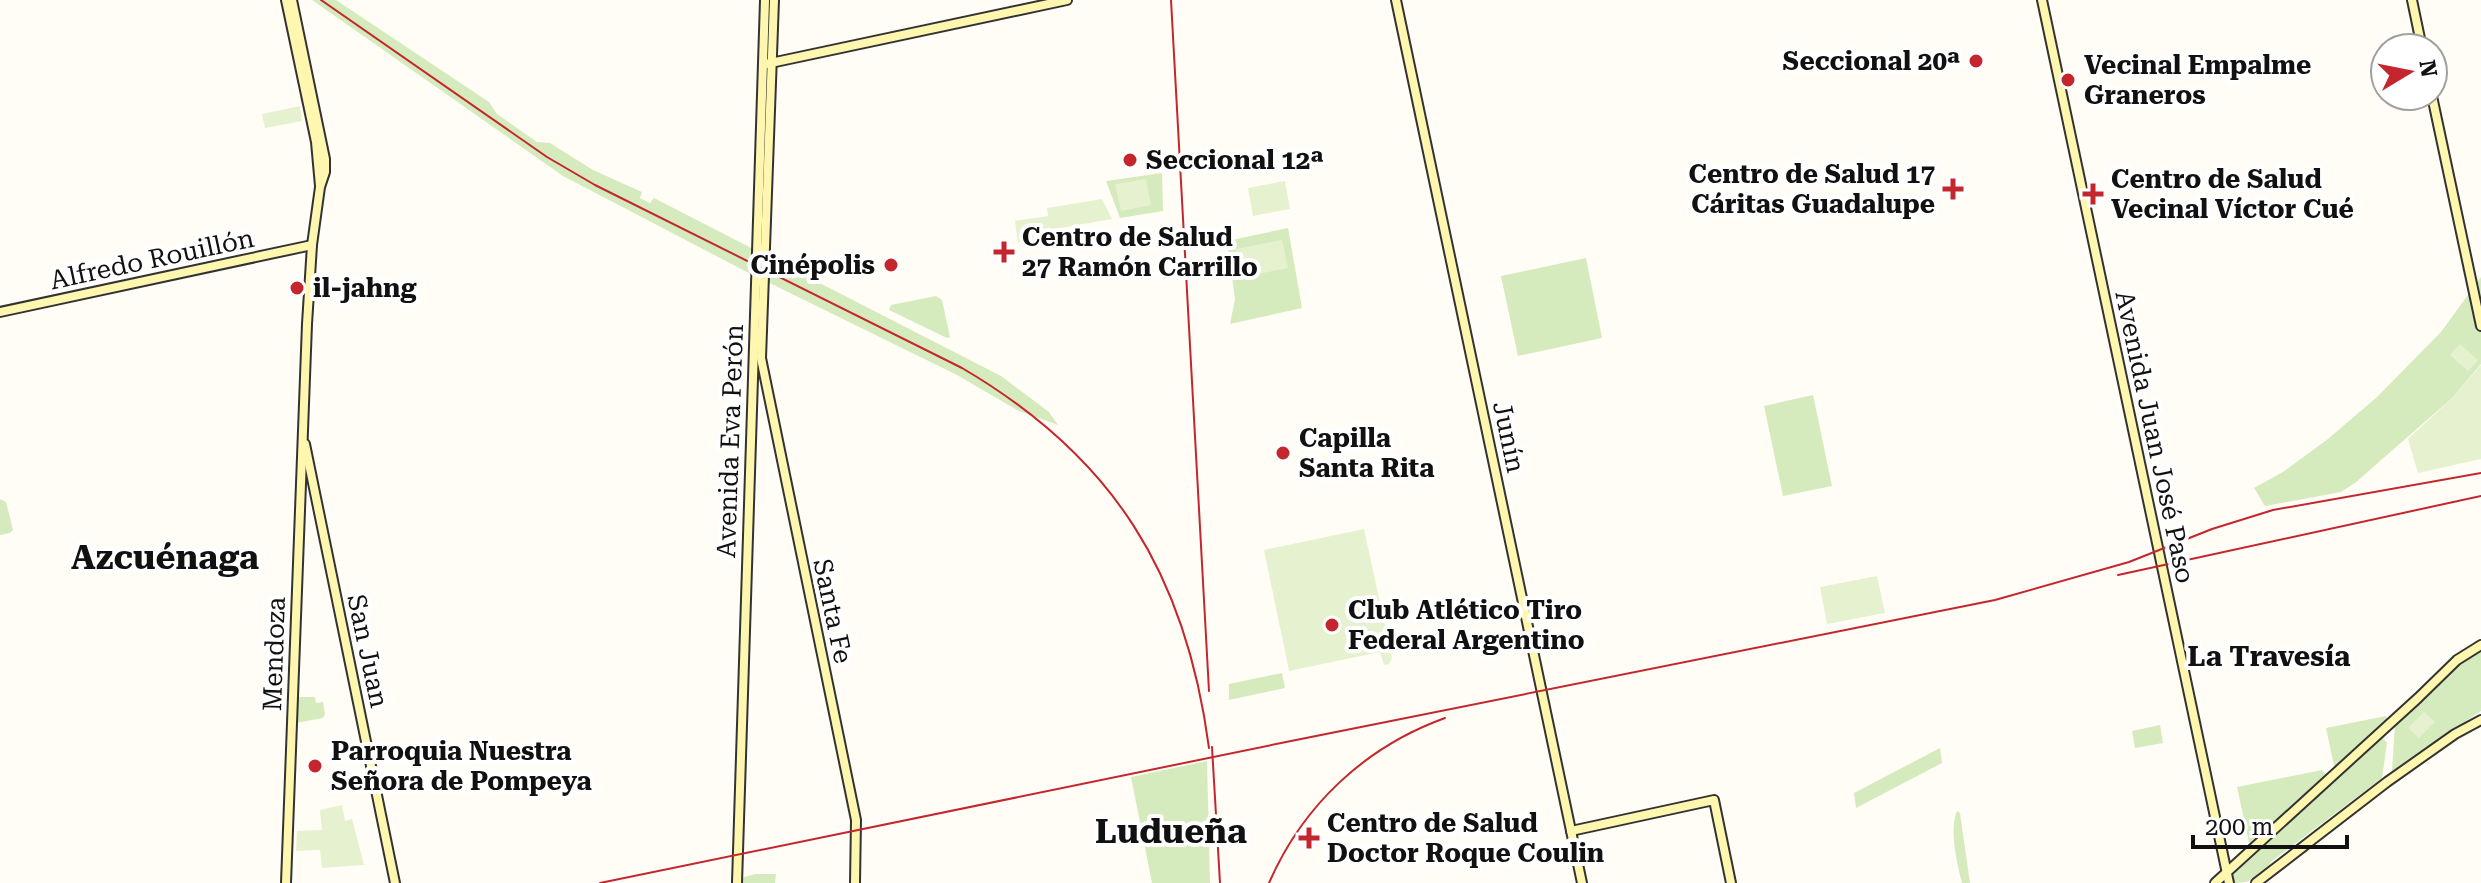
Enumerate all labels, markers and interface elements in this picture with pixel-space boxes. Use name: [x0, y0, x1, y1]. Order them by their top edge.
north arrow: [2369, 32, 2449, 112]
place label: Seccional 20ª: [1783, 46, 1960, 76]
place label: Vecinal Empalme Graneros: [2084, 50, 2311, 110]
marker: Seccional 20ª: [1967, 52, 1985, 70]
text: N: [2414, 58, 2442, 79]
marker: Vecinal Empalme Graneros: [2059, 71, 2077, 89]
place label: Seccional 12ª: [1146, 145, 1323, 175]
marker: Seccional 12ª: [1121, 151, 1139, 169]
place label: Centro de Salud 17 Cáritas Guadalupe: [1689, 159, 1935, 219]
place label: Centro de Salud Vecinal Víctor Cué: [2111, 164, 2354, 224]
marker: Centro de Salud 17 Cáritas Guadalupe: [1942, 178, 1964, 200]
marker: Centro de Salud Vecinal Víctor Cué: [2082, 183, 2104, 205]
place label: Centro de Salud 27 Ramón Carrillo: [1022, 222, 1258, 282]
street label: Alfredo Rouillón: [47, 223, 257, 295]
marker: Centro de Salud 27 Ramón Carrillo: [993, 241, 1015, 263]
place label: Cinépolis: [750, 250, 875, 280]
marker: Cinépolis: [882, 256, 900, 274]
place label: il-jahng: [313, 273, 417, 303]
marker: il-jahng: [288, 279, 306, 297]
street label: Avenida Juan José Paso: [2109, 288, 2201, 586]
street label: Avenida Eva Perón: [711, 323, 749, 558]
street label: Junín: [1487, 398, 1531, 476]
place label: Capilla Santa Rita: [1299, 423, 1434, 483]
marker: Capilla Santa Rita: [1274, 444, 1292, 462]
district label: Azcuénaga: [71, 537, 259, 577]
street label: Santa Fe: [807, 556, 859, 666]
street label: San Juan: [341, 592, 395, 711]
place label: Club Atlético Tiro Federal Argentino: [1348, 595, 1584, 655]
street label: Mendoza: [257, 596, 291, 712]
marker: Club Atlético Tiro Federal Argentino: [1323, 616, 1341, 634]
district label: La Travesía: [2188, 640, 2351, 673]
place label: Parroquia Nuestra Señora de Pompeya: [331, 736, 592, 796]
marker: Parroquia Nuestra Señora de Pompeya: [306, 757, 324, 775]
scale bar: [2193, 799, 2347, 849]
place label: Centro de Salud Doctor Roque Coulin: [1327, 808, 1604, 868]
district label: Ludueña: [1095, 811, 1247, 851]
text: 200 m: [2205, 813, 2273, 841]
marker: Centro de Salud Doctor Roque Coulin: [1298, 827, 1320, 849]

